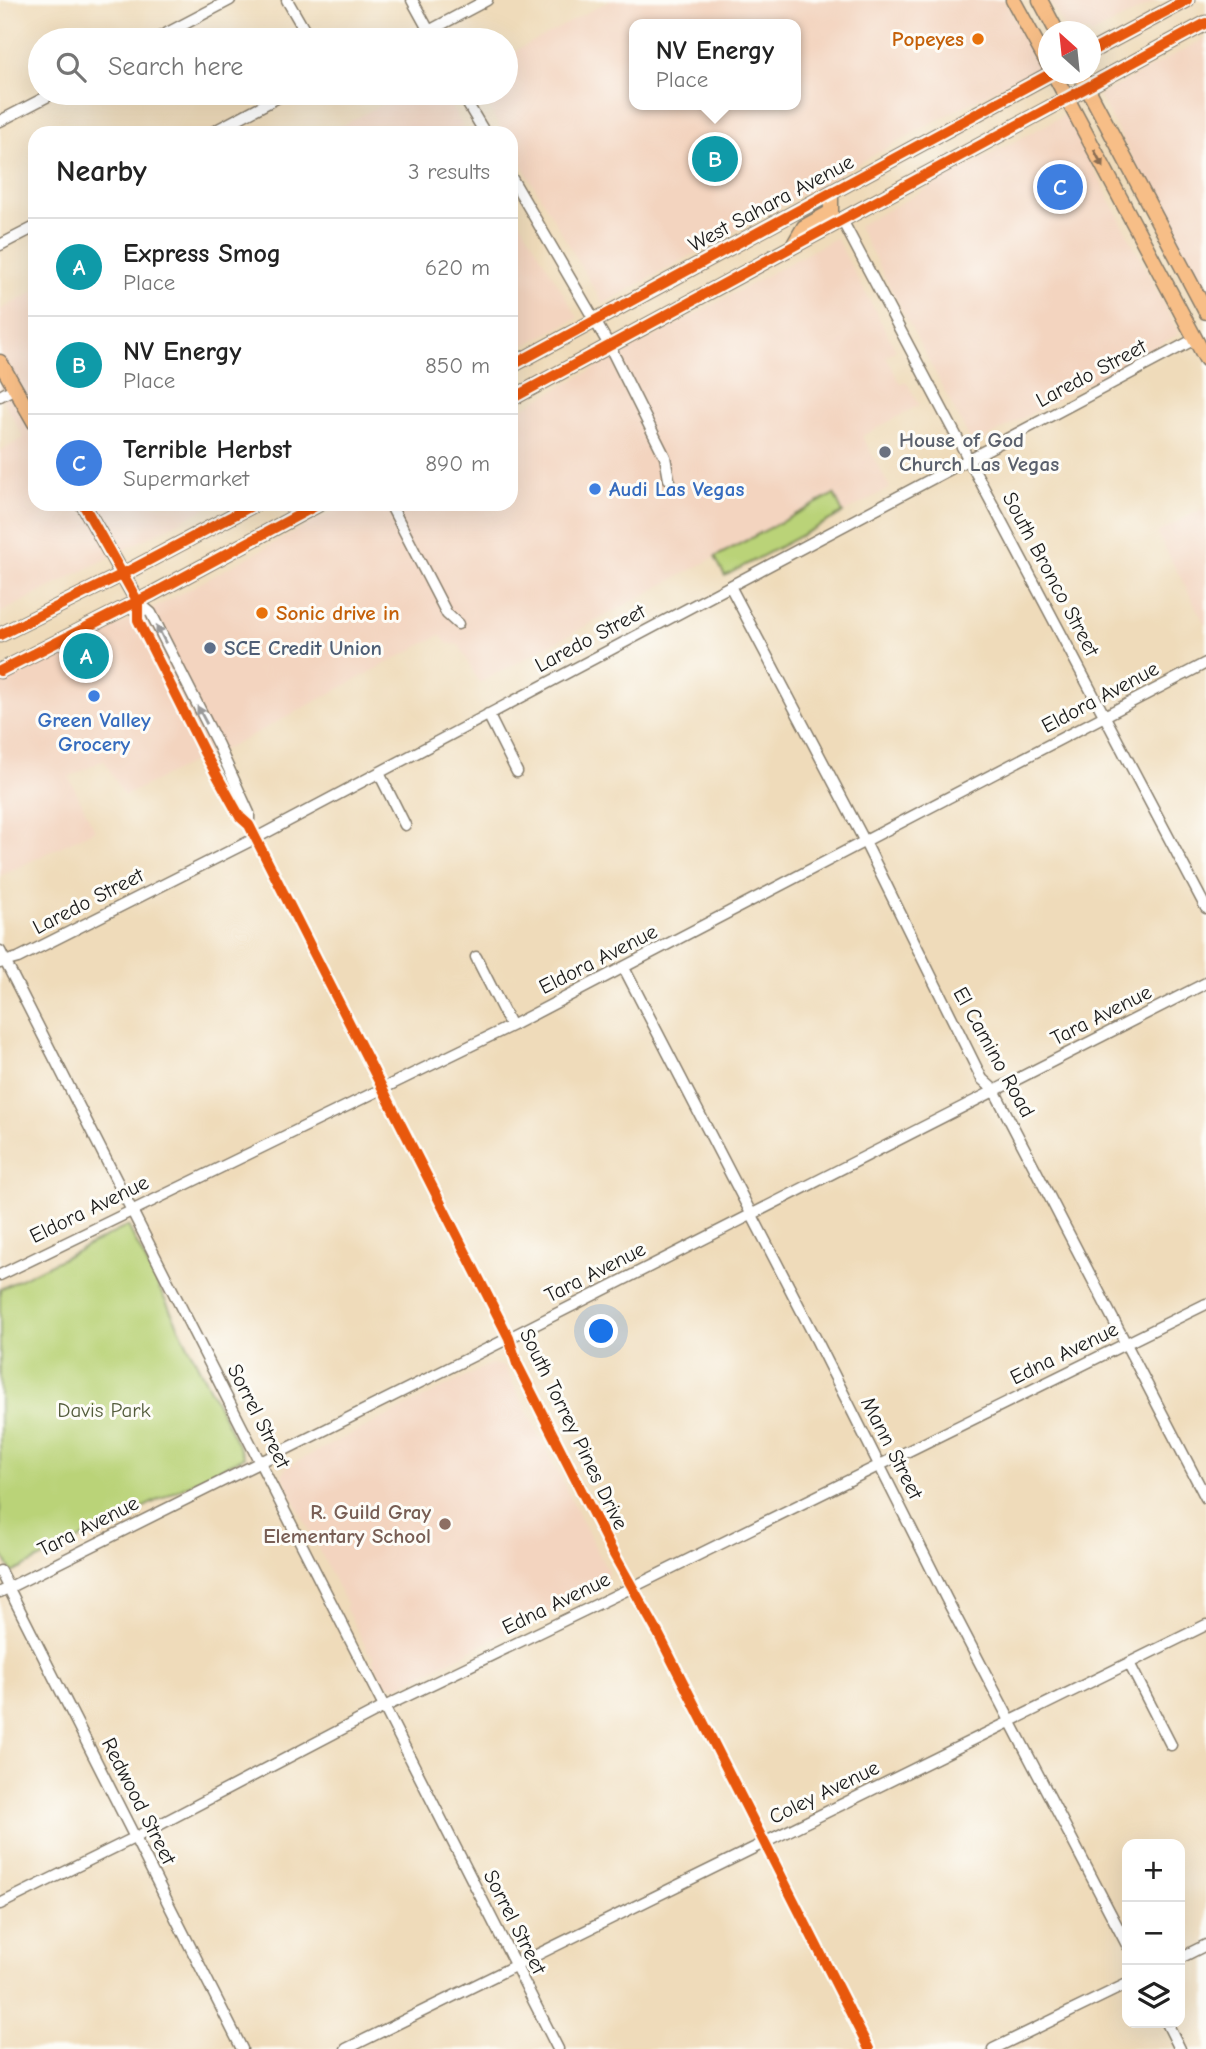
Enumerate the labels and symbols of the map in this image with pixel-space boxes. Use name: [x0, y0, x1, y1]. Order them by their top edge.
north arrow: [1038, 21, 1101, 84]
place label: Popeyes: [892, 27, 964, 51]
marker: Popeyes: [970, 31, 986, 47]
pin: B: [692, 133, 738, 185]
street label: West Sahara Avenue: [684, 149, 858, 257]
one-way arrow: [1093, 149, 1104, 169]
pin: C: [1037, 161, 1083, 213]
street label: Laredo Street: [1032, 333, 1151, 412]
place label: House of God Church Las Vegas: [899, 428, 1059, 476]
marker: House of God Church Las Vegas: [877, 444, 893, 460]
place label: Audi Las Vegas: [609, 477, 744, 501]
marker: Audi Las Vegas: [587, 481, 603, 497]
street label: South Bronco Street: [998, 488, 1105, 661]
street label: Laredo Street: [531, 598, 650, 677]
place label: Sonic drive in: [276, 601, 400, 625]
marker: Sonic drive in: [254, 605, 270, 621]
one-way arrow: [155, 624, 167, 644]
pin: A: [63, 630, 109, 682]
place label: SCE Credit Union: [224, 636, 382, 660]
marker: SCE Credit Union: [202, 640, 218, 656]
street label: Eldora Avenue: [1037, 656, 1163, 738]
marker: Green Valley Grocery: [86, 688, 102, 704]
one-way arrow: [196, 705, 207, 725]
place label: Green Valley Grocery: [37, 708, 151, 756]
street label: Laredo Street: [29, 862, 148, 939]
street label: Eldora Avenue: [535, 919, 661, 999]
street label: Tara Avenue: [1047, 979, 1155, 1051]
street label: El Camino Road: [948, 983, 1040, 1121]
street label: Eldora Avenue: [26, 1170, 152, 1248]
street label: Tara Avenue: [541, 1236, 649, 1308]
your location: [584, 1314, 618, 1348]
street label: Edna Avenue: [1006, 1317, 1122, 1389]
street label: South Torrey Pines Drive: [515, 1325, 633, 1533]
street label: Sorrel Street: [222, 1360, 296, 1473]
street label: Mann Street: [856, 1393, 928, 1504]
park label: Davis Park: [57, 1398, 151, 1422]
street label: Tara Avenue: [34, 1490, 142, 1562]
place label: R. Guild Gray Elementary School: [263, 1500, 431, 1548]
marker: R. Guild Gray Elementary School: [437, 1516, 453, 1532]
street label: Edna Avenue: [498, 1567, 614, 1639]
street label: Redwood Street: [97, 1734, 182, 1869]
street label: Coley Avenue: [765, 1755, 883, 1829]
street label: Sorrel Street: [478, 1866, 552, 1979]

